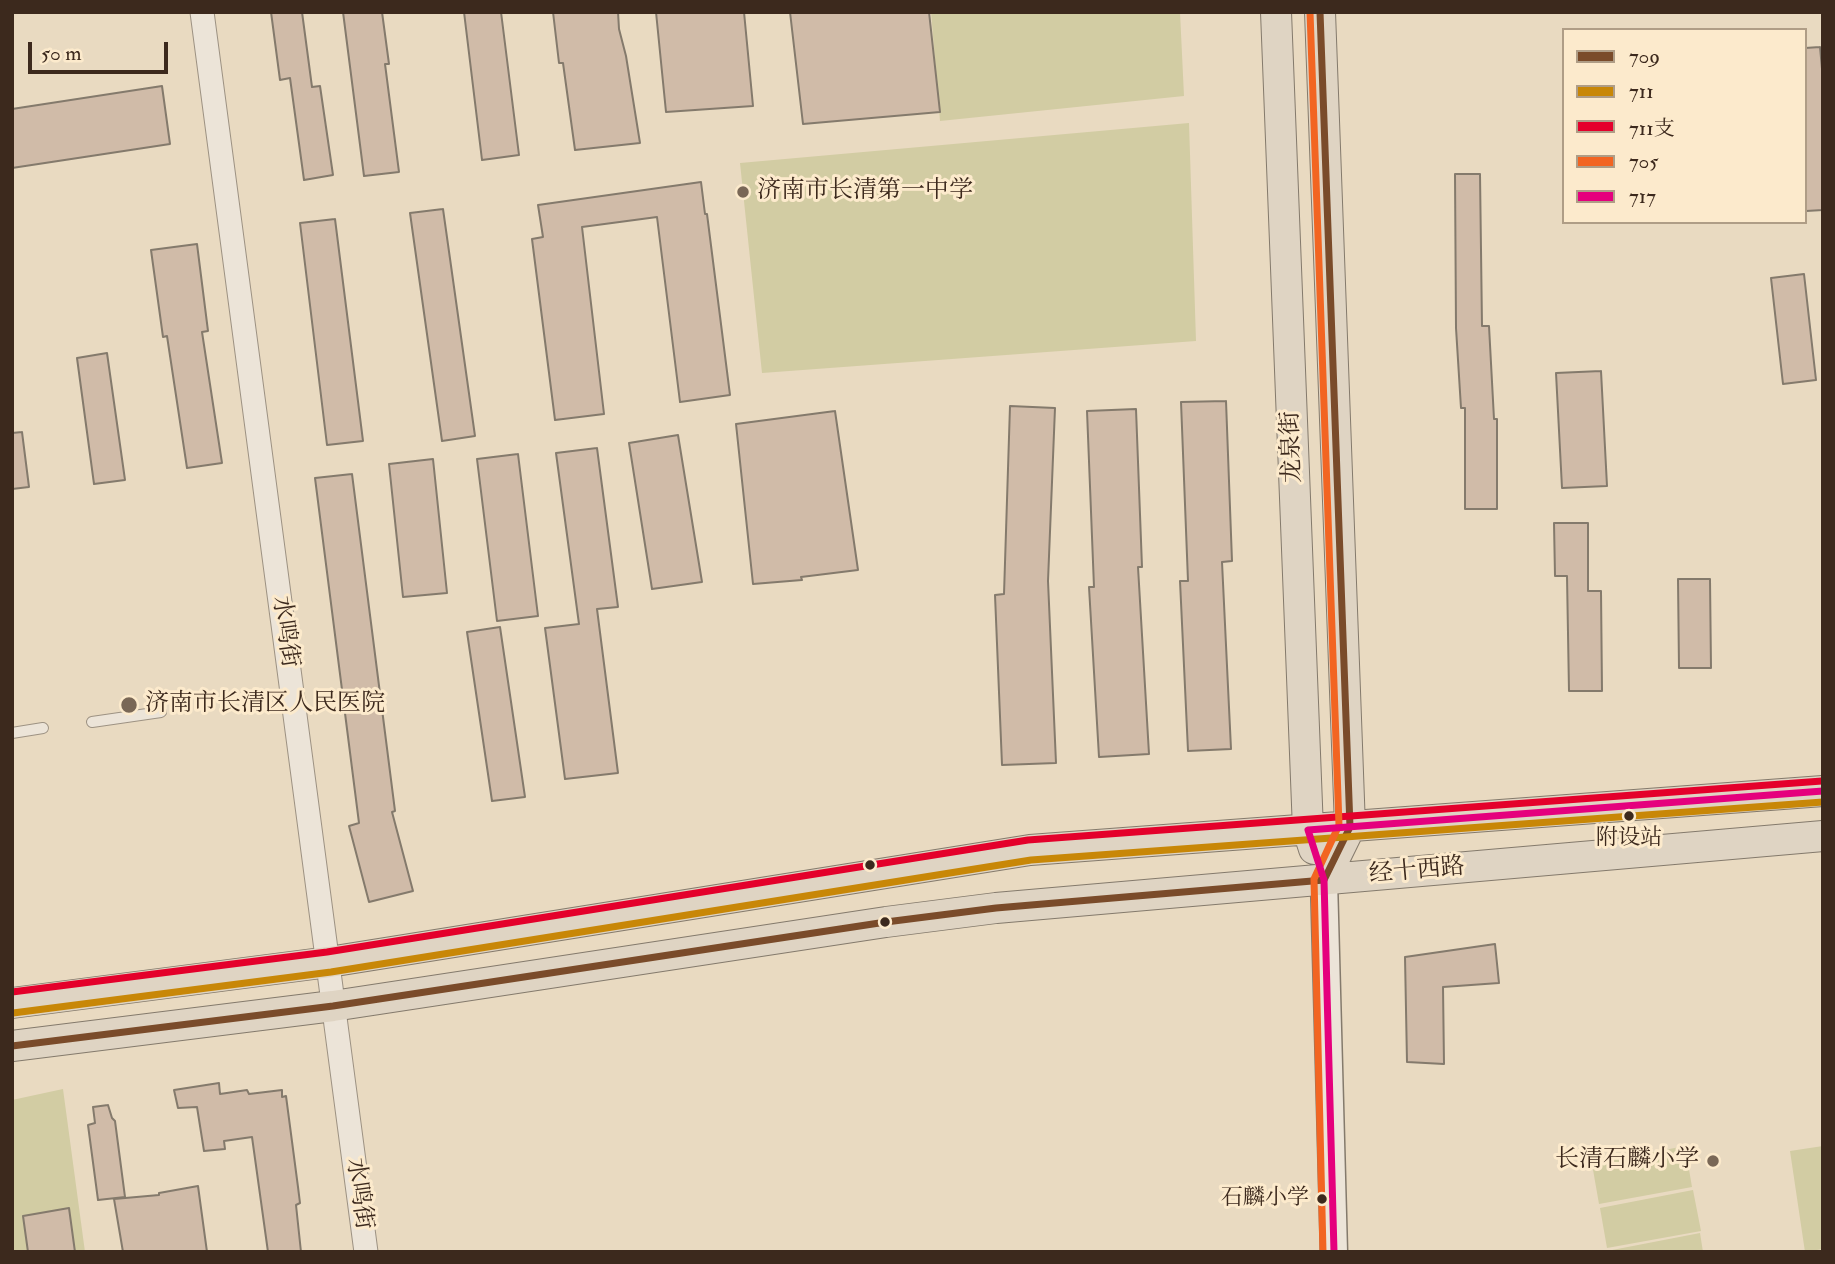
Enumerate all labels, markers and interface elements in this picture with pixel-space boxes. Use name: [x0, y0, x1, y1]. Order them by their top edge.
scale bar: [32, 28, 172, 72]
legend: [1562, 28, 1807, 224]
text: 50 m: [41, 40, 82, 67]
text: 709: [1629, 43, 1660, 70]
text: 711: [1629, 78, 1654, 105]
text: 711支: [1629, 115, 1675, 142]
text: 705: [1629, 148, 1659, 175]
place label: 济南市长清第一中学: [757, 178, 973, 206]
text: 717: [1629, 183, 1656, 210]
marker: 济南市长清第一中学: [735, 184, 751, 200]
street label: 龙泉街: [1277, 411, 1309, 483]
street label: 水鸣街: [265, 594, 303, 670]
place label: 济南市长清区人民医院: [145, 691, 385, 719]
marker: 济南市长清区人民医院: [119, 695, 139, 715]
marker: 附设站: [1622, 809, 1636, 823]
place label: 附设站: [1596, 826, 1662, 852]
street label: 经十西路: [1368, 853, 1466, 891]
unlabelled marker: [863, 858, 877, 872]
unlabelled marker: [878, 915, 892, 929]
place label: 长清石麟小学: [1555, 1147, 1699, 1175]
marker: 长清石麟小学: [1705, 1153, 1721, 1169]
street label: 水鸣街: [339, 1156, 377, 1232]
place label: 石麟小学: [1221, 1186, 1309, 1212]
marker: 石麟小学: [1315, 1192, 1329, 1206]

